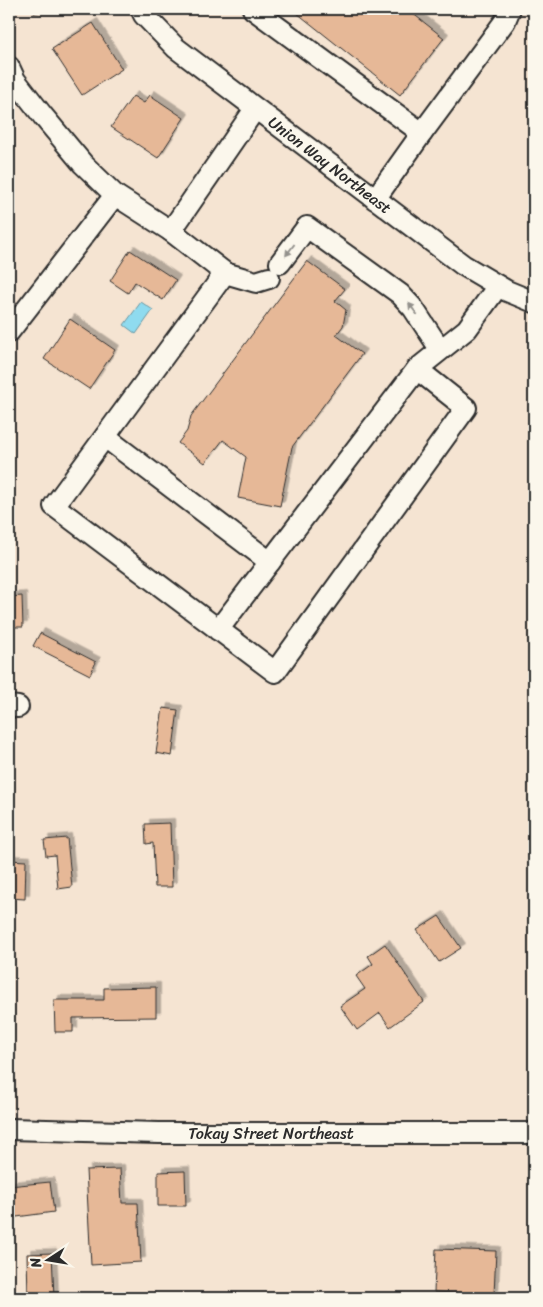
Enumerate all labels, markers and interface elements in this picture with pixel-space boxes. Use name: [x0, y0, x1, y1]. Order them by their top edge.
street label: Union Way Northeast: [262, 108, 399, 221]
one-way arrow: [284, 243, 295, 256]
one-way arrow: [407, 303, 418, 316]
street label: Tokay Street Northeast: [188, 1119, 354, 1148]
north arrow: [22, 1234, 72, 1284]
text: N: [22, 1255, 49, 1271]

